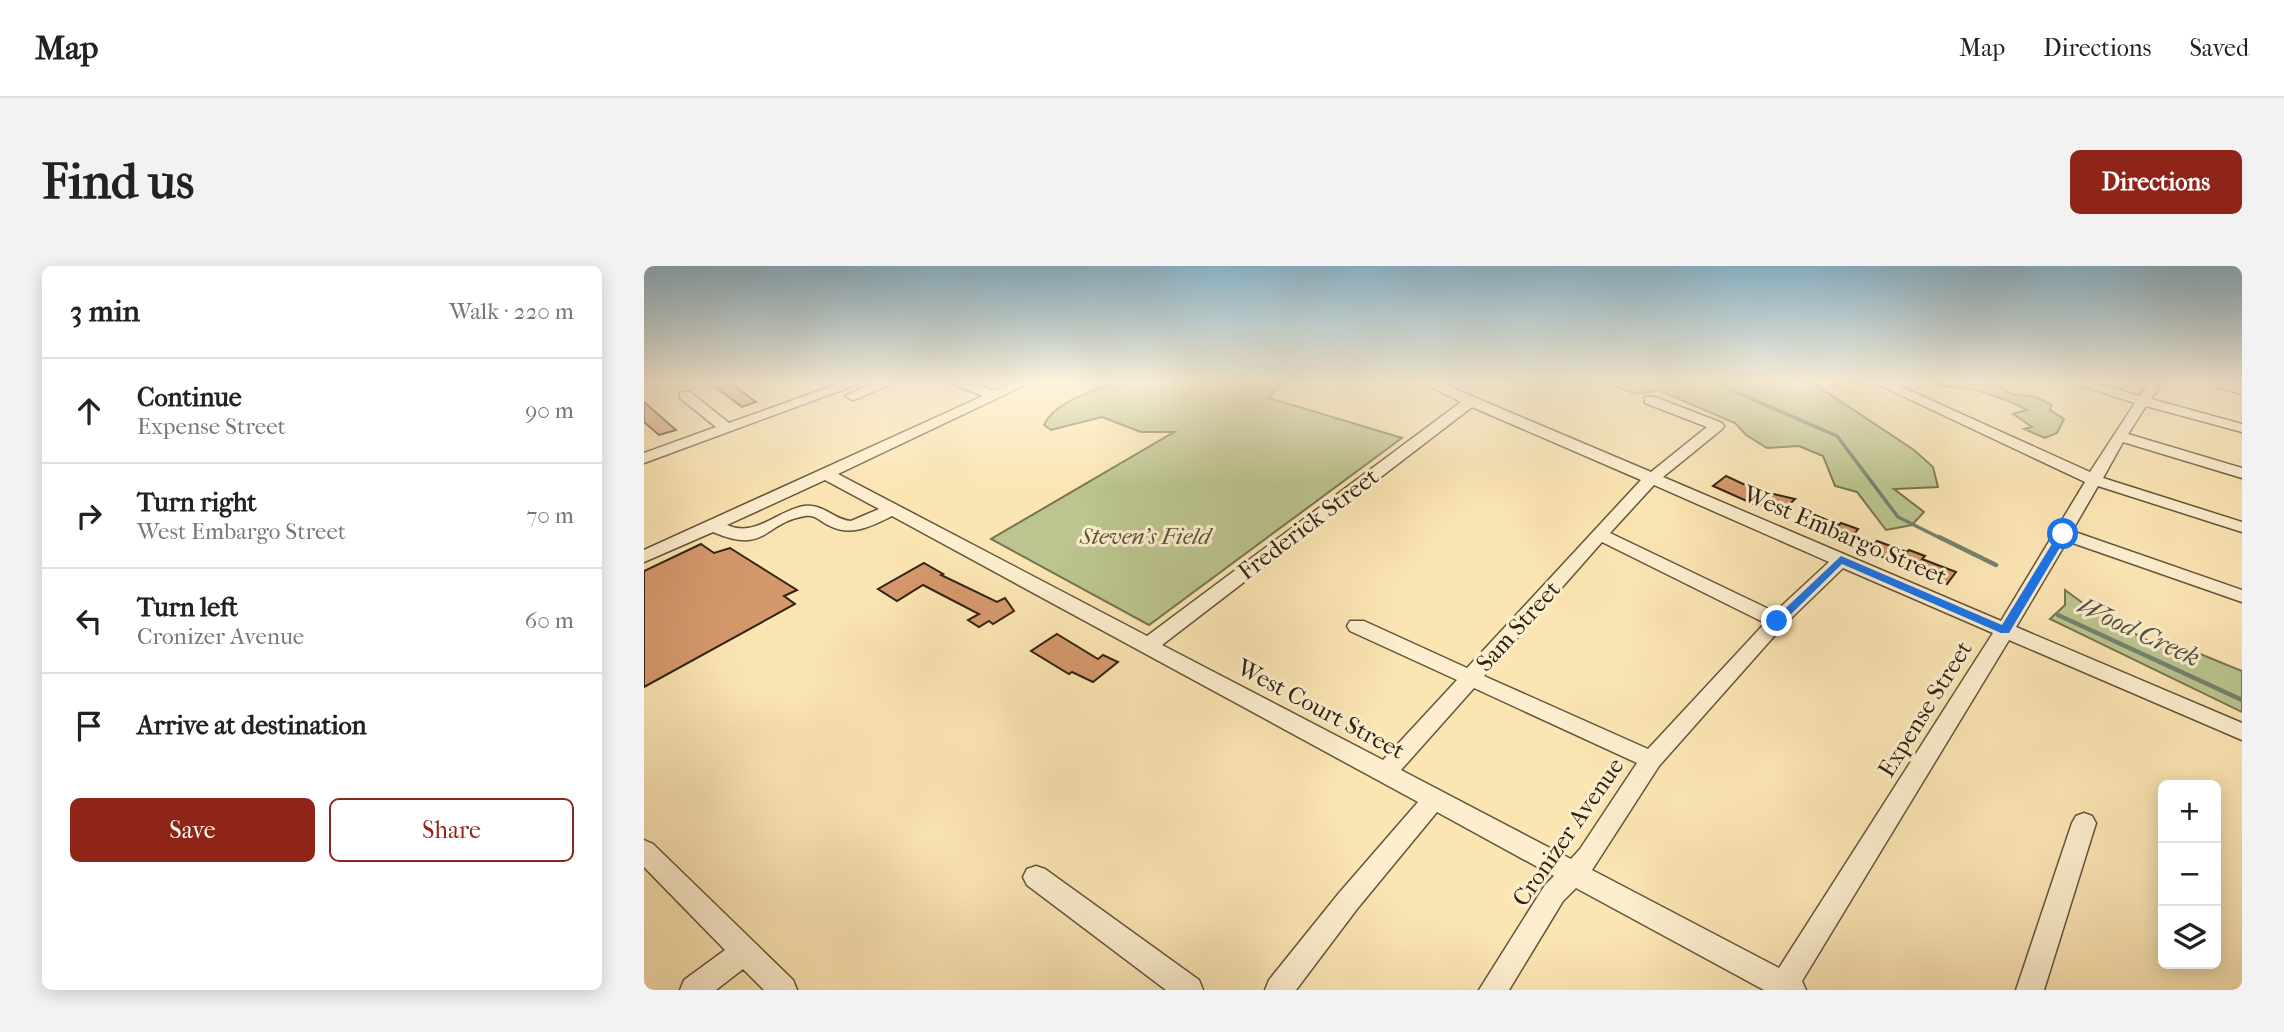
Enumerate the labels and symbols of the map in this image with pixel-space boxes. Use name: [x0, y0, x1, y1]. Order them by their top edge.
street label: Frederick Street: [1232, 462, 1384, 586]
street label: West Embargo Street: [1738, 479, 1951, 591]
route start: [2047, 518, 2078, 549]
park label: Steven's Field: [1079, 522, 1213, 550]
street label: Sam Street: [1470, 575, 1566, 677]
water label: Wood Creek: [2073, 590, 2205, 673]
route end: [1761, 605, 1792, 636]
street label: Expense Street: [1872, 635, 1978, 782]
street label: West Court Street: [1232, 653, 1410, 765]
street label: Cronizer Avenue: [1506, 752, 1630, 911]

